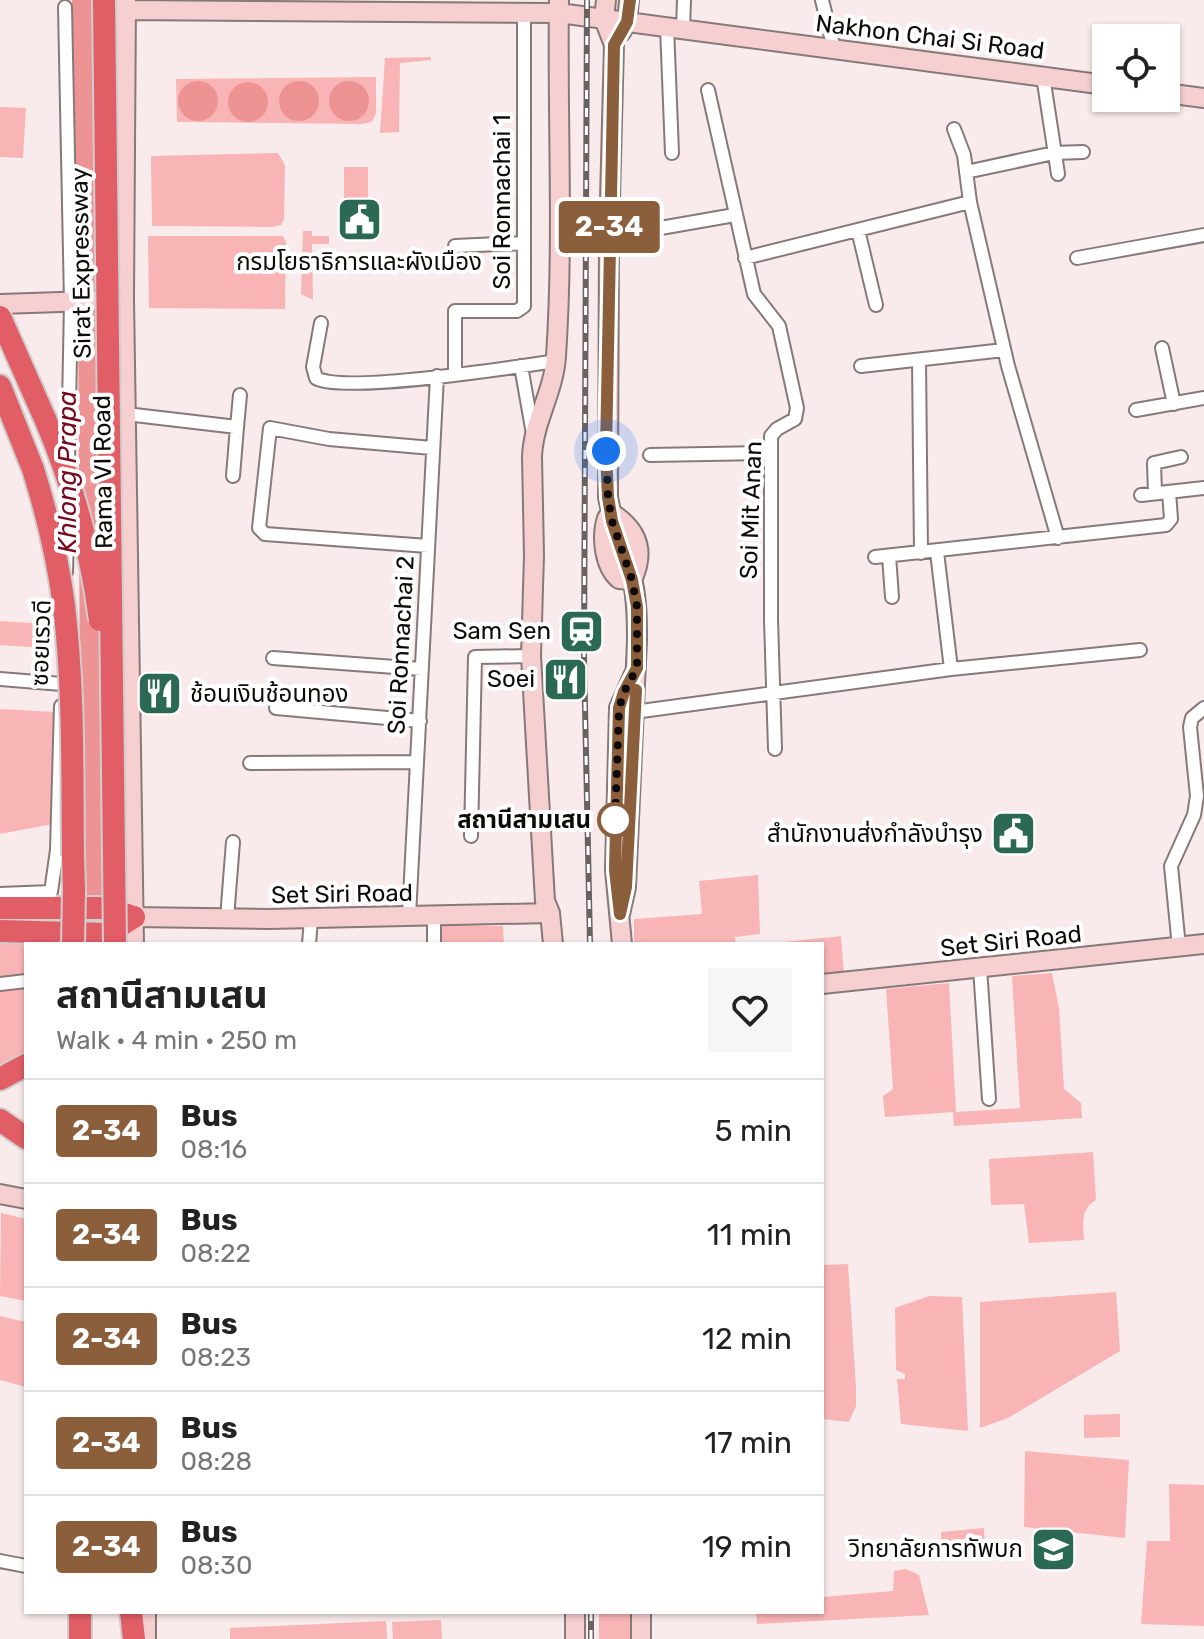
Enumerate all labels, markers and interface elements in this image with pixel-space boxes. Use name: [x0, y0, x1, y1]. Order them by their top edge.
street label: Nakhon Chai Si Road: [814, 9, 1046, 65]
map controls: [1092, 24, 1180, 112]
button: locate: [1092, 24, 1180, 112]
street label: Soi Ronnachai 1: [488, 114, 516, 290]
street label: Sirat Expressway: [65, 167, 97, 359]
public building icon: กรมโยธาธิการและผังเมือง: [335, 196, 383, 244]
line badge: 2-34: [553, 201, 665, 253]
text: 2-34: [575, 210, 643, 243]
place label: กรมโยธาธิการและผังเมือง: [236, 248, 482, 276]
water label: Khlong Prapa: [52, 391, 83, 553]
street label: Rama VI Road: [88, 395, 118, 549]
your location: [586, 431, 626, 471]
street label: Soi Mit Anan: [735, 440, 767, 580]
street label: Soi Ronnachai 2: [382, 555, 420, 735]
street label: ซอยเรวดี: [25, 599, 57, 687]
station icon: Sam Sen: [558, 607, 606, 655]
place label: Sam Sen: [453, 617, 551, 645]
restaurant icon: Soei: [542, 655, 590, 703]
place label: Soei: [487, 665, 535, 693]
restaurant icon: ช้อนเงินช้อนทอง: [135, 670, 183, 718]
place label: ช้อนเงินช้อนทอง: [190, 680, 348, 708]
marker: สถานีสามเสน: [598, 803, 632, 837]
place label: สถานีสามเสน: [457, 806, 591, 834]
public building icon: สํานักงานส่งกําลังบํารุง: [990, 810, 1038, 858]
place label: สํานักงานส่งกําลังบํารุง: [767, 820, 983, 849]
street label: Set Siri Road: [271, 879, 413, 909]
street label: Set Siri Road: [939, 920, 1083, 962]
button: heart: [708, 968, 792, 1052]
text: สถานีสามเสน: [56, 972, 268, 1018]
text: Walk · 4 min · 250 m: [56, 1025, 297, 1056]
text: Bus: [181, 1098, 238, 1134]
text: 5 min: [715, 1113, 792, 1149]
text: 2-34: [72, 1114, 141, 1147]
text: 08:16: [181, 1134, 247, 1165]
text: Bus: [181, 1202, 238, 1238]
text: 11 min: [707, 1217, 792, 1253]
text: 2-34: [72, 1218, 141, 1251]
text: 08:22: [181, 1238, 251, 1269]
text: Bus: [181, 1306, 238, 1342]
text: 12 min: [702, 1321, 792, 1357]
text: 2-34: [72, 1322, 141, 1355]
text: 08:23: [181, 1342, 251, 1373]
text: Bus: [181, 1410, 238, 1446]
text: 17 min: [704, 1425, 792, 1461]
text: 2-34: [72, 1426, 141, 1459]
text: 08:28: [181, 1446, 252, 1477]
text: Bus: [181, 1514, 238, 1550]
school or university icon: วิทยาลัยการทัพบก: [1030, 1525, 1078, 1573]
text: 19 min: [702, 1529, 792, 1565]
text: 2-34: [72, 1530, 141, 1563]
place label: วิทยาลัยการทัพบก: [848, 1535, 1023, 1563]
text: 08:30: [181, 1550, 252, 1581]

